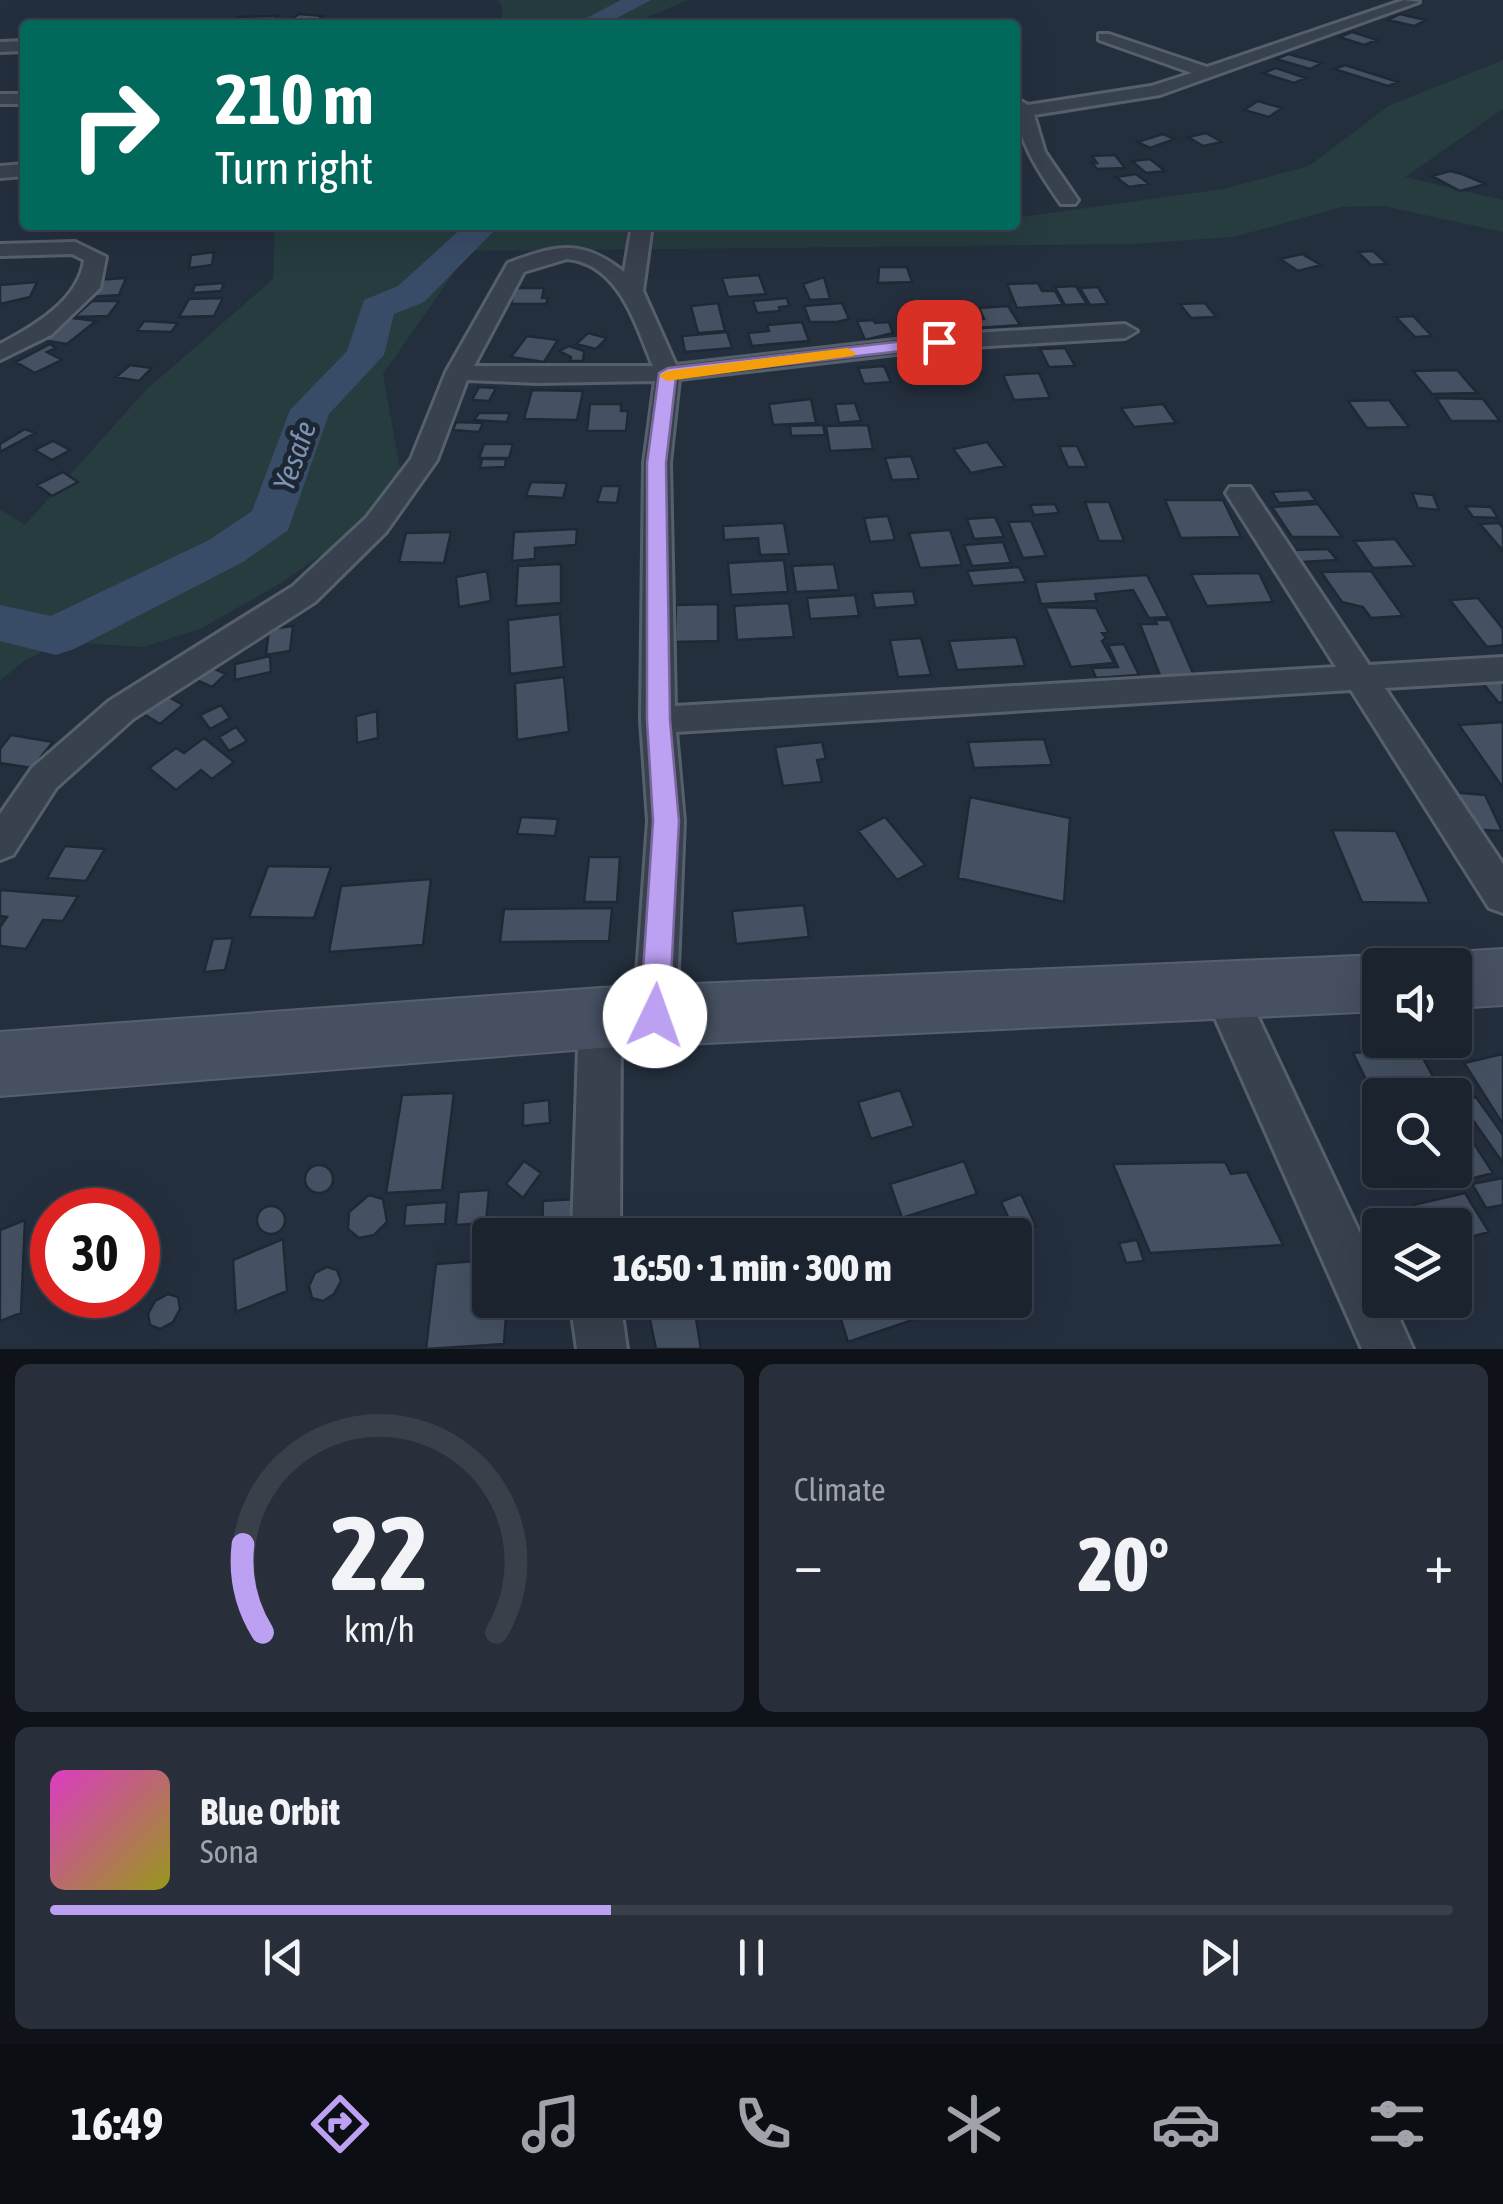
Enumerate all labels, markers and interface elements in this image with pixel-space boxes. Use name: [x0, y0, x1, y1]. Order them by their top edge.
text: 210 m: [215, 59, 374, 139]
icon: right: [50, 60, 180, 190]
text: Turn right: [215, 142, 373, 194]
pin: [897, 300, 982, 385]
icon: arrive: [912, 315, 967, 370]
water label: Yesafe: [266, 416, 322, 495]
map controls: [1362, 948, 1472, 1318]
button: sound: [1362, 948, 1472, 1058]
position arrow: [603, 964, 707, 1068]
button: search: [1362, 1078, 1472, 1188]
speed limit sign: 30: [30, 1188, 160, 1318]
button: layers: [1362, 1208, 1472, 1318]
text: 16:50 · 1 min · 300 m: [612, 1246, 892, 1289]
text: Climate: [794, 1471, 886, 1508]
text: 22: [331, 1493, 428, 1612]
text: 20°: [1078, 1521, 1169, 1607]
text: −: [794, 1532, 823, 1595]
text: +: [1424, 1532, 1453, 1595]
text: km/h: [344, 1609, 415, 1650]
text: Blue Orbit: [200, 1790, 340, 1833]
text: Sona: [200, 1833, 259, 1870]
icon: previous: [256, 1930, 311, 1985]
icon: pause: [724, 1930, 779, 1985]
icon: next: [1192, 1930, 1247, 1985]
icon: directions: [305, 2089, 375, 2159]
icon: music: [516, 2089, 586, 2159]
icon: phone: [728, 2089, 798, 2159]
icon: climate: [939, 2089, 1009, 2159]
icon: car: [1151, 2089, 1221, 2159]
icon: filters: [1362, 2089, 1432, 2159]
text: 16:49: [71, 2098, 163, 2150]

